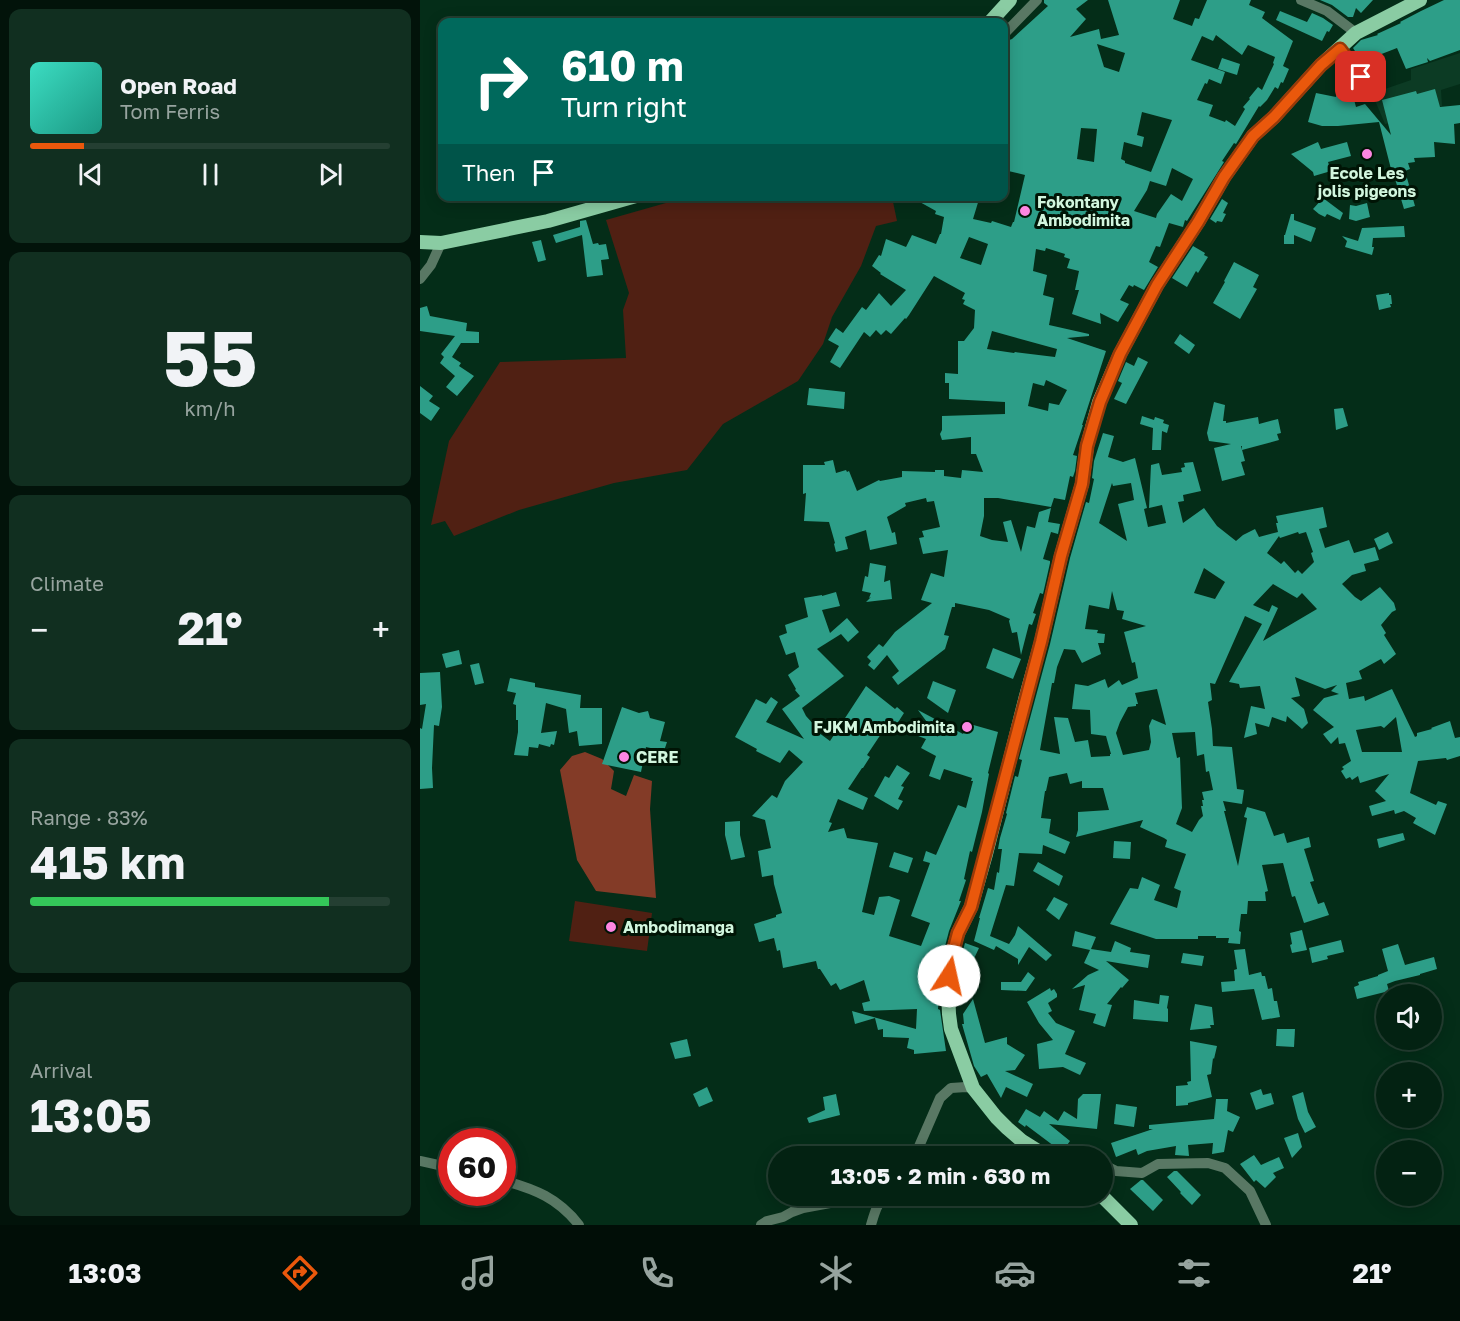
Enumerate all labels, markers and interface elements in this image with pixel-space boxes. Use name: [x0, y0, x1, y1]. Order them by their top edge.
text: 610 m: [561, 40, 684, 90]
icon: right: [462, 42, 540, 120]
pin: [1335, 51, 1386, 102]
icon: arrive: [1344, 60, 1377, 93]
text: Open Road: [120, 72, 237, 99]
text: Turn right: [561, 91, 687, 123]
text: Tom Ferris: [120, 99, 220, 123]
marker: Ecole Les jolis pigeons: [1360, 147, 1374, 161]
icon: arrive: [527, 156, 560, 189]
icon: previous: [74, 158, 107, 191]
icon: pause: [194, 158, 227, 191]
icon: next: [314, 158, 347, 191]
text: Then: [462, 159, 515, 186]
place label: Ecole Les jolis pigeons: [1317, 163, 1416, 201]
place label: Fokontany Ambodimita: [1037, 192, 1130, 230]
marker: Fokontany Ambodimita: [1018, 204, 1032, 218]
text: 55: [162, 310, 258, 403]
text: km/h: [185, 396, 235, 420]
text: Climate: [30, 571, 104, 595]
text: 21°: [177, 601, 243, 655]
text: −: [30, 610, 48, 649]
text: +: [372, 610, 390, 649]
place label: FJKM Ambodimita: [814, 717, 955, 737]
marker: FJKM Ambodimita: [960, 720, 974, 734]
place label: CERE: [636, 747, 678, 767]
marker: CERE: [617, 750, 631, 764]
text: Range · 83%: [30, 805, 148, 829]
text: 415 km: [30, 835, 185, 889]
place label: Ambodimanga: [623, 917, 734, 937]
marker: Ambodimanga: [604, 920, 618, 934]
position arrow: [917, 944, 981, 1008]
map controls: [1376, 984, 1442, 1206]
button: sound: [1376, 984, 1442, 1050]
text: Arrival: [30, 1058, 93, 1082]
button: +: [1376, 1062, 1442, 1128]
text: 13:05: [30, 1088, 152, 1142]
speed limit sign: 60: [438, 1128, 516, 1206]
button: −: [1376, 1140, 1442, 1206]
text: 13:05 · 2 min · 630 m: [831, 1162, 1050, 1189]
icon: directions: [279, 1252, 321, 1294]
icon: music: [458, 1252, 500, 1294]
icon: phone: [636, 1252, 678, 1294]
icon: climate: [815, 1252, 857, 1294]
icon: car: [994, 1252, 1036, 1294]
icon: filters: [1173, 1252, 1215, 1294]
text: 13:03: [68, 1257, 142, 1289]
text: 21°: [1352, 1257, 1392, 1289]

